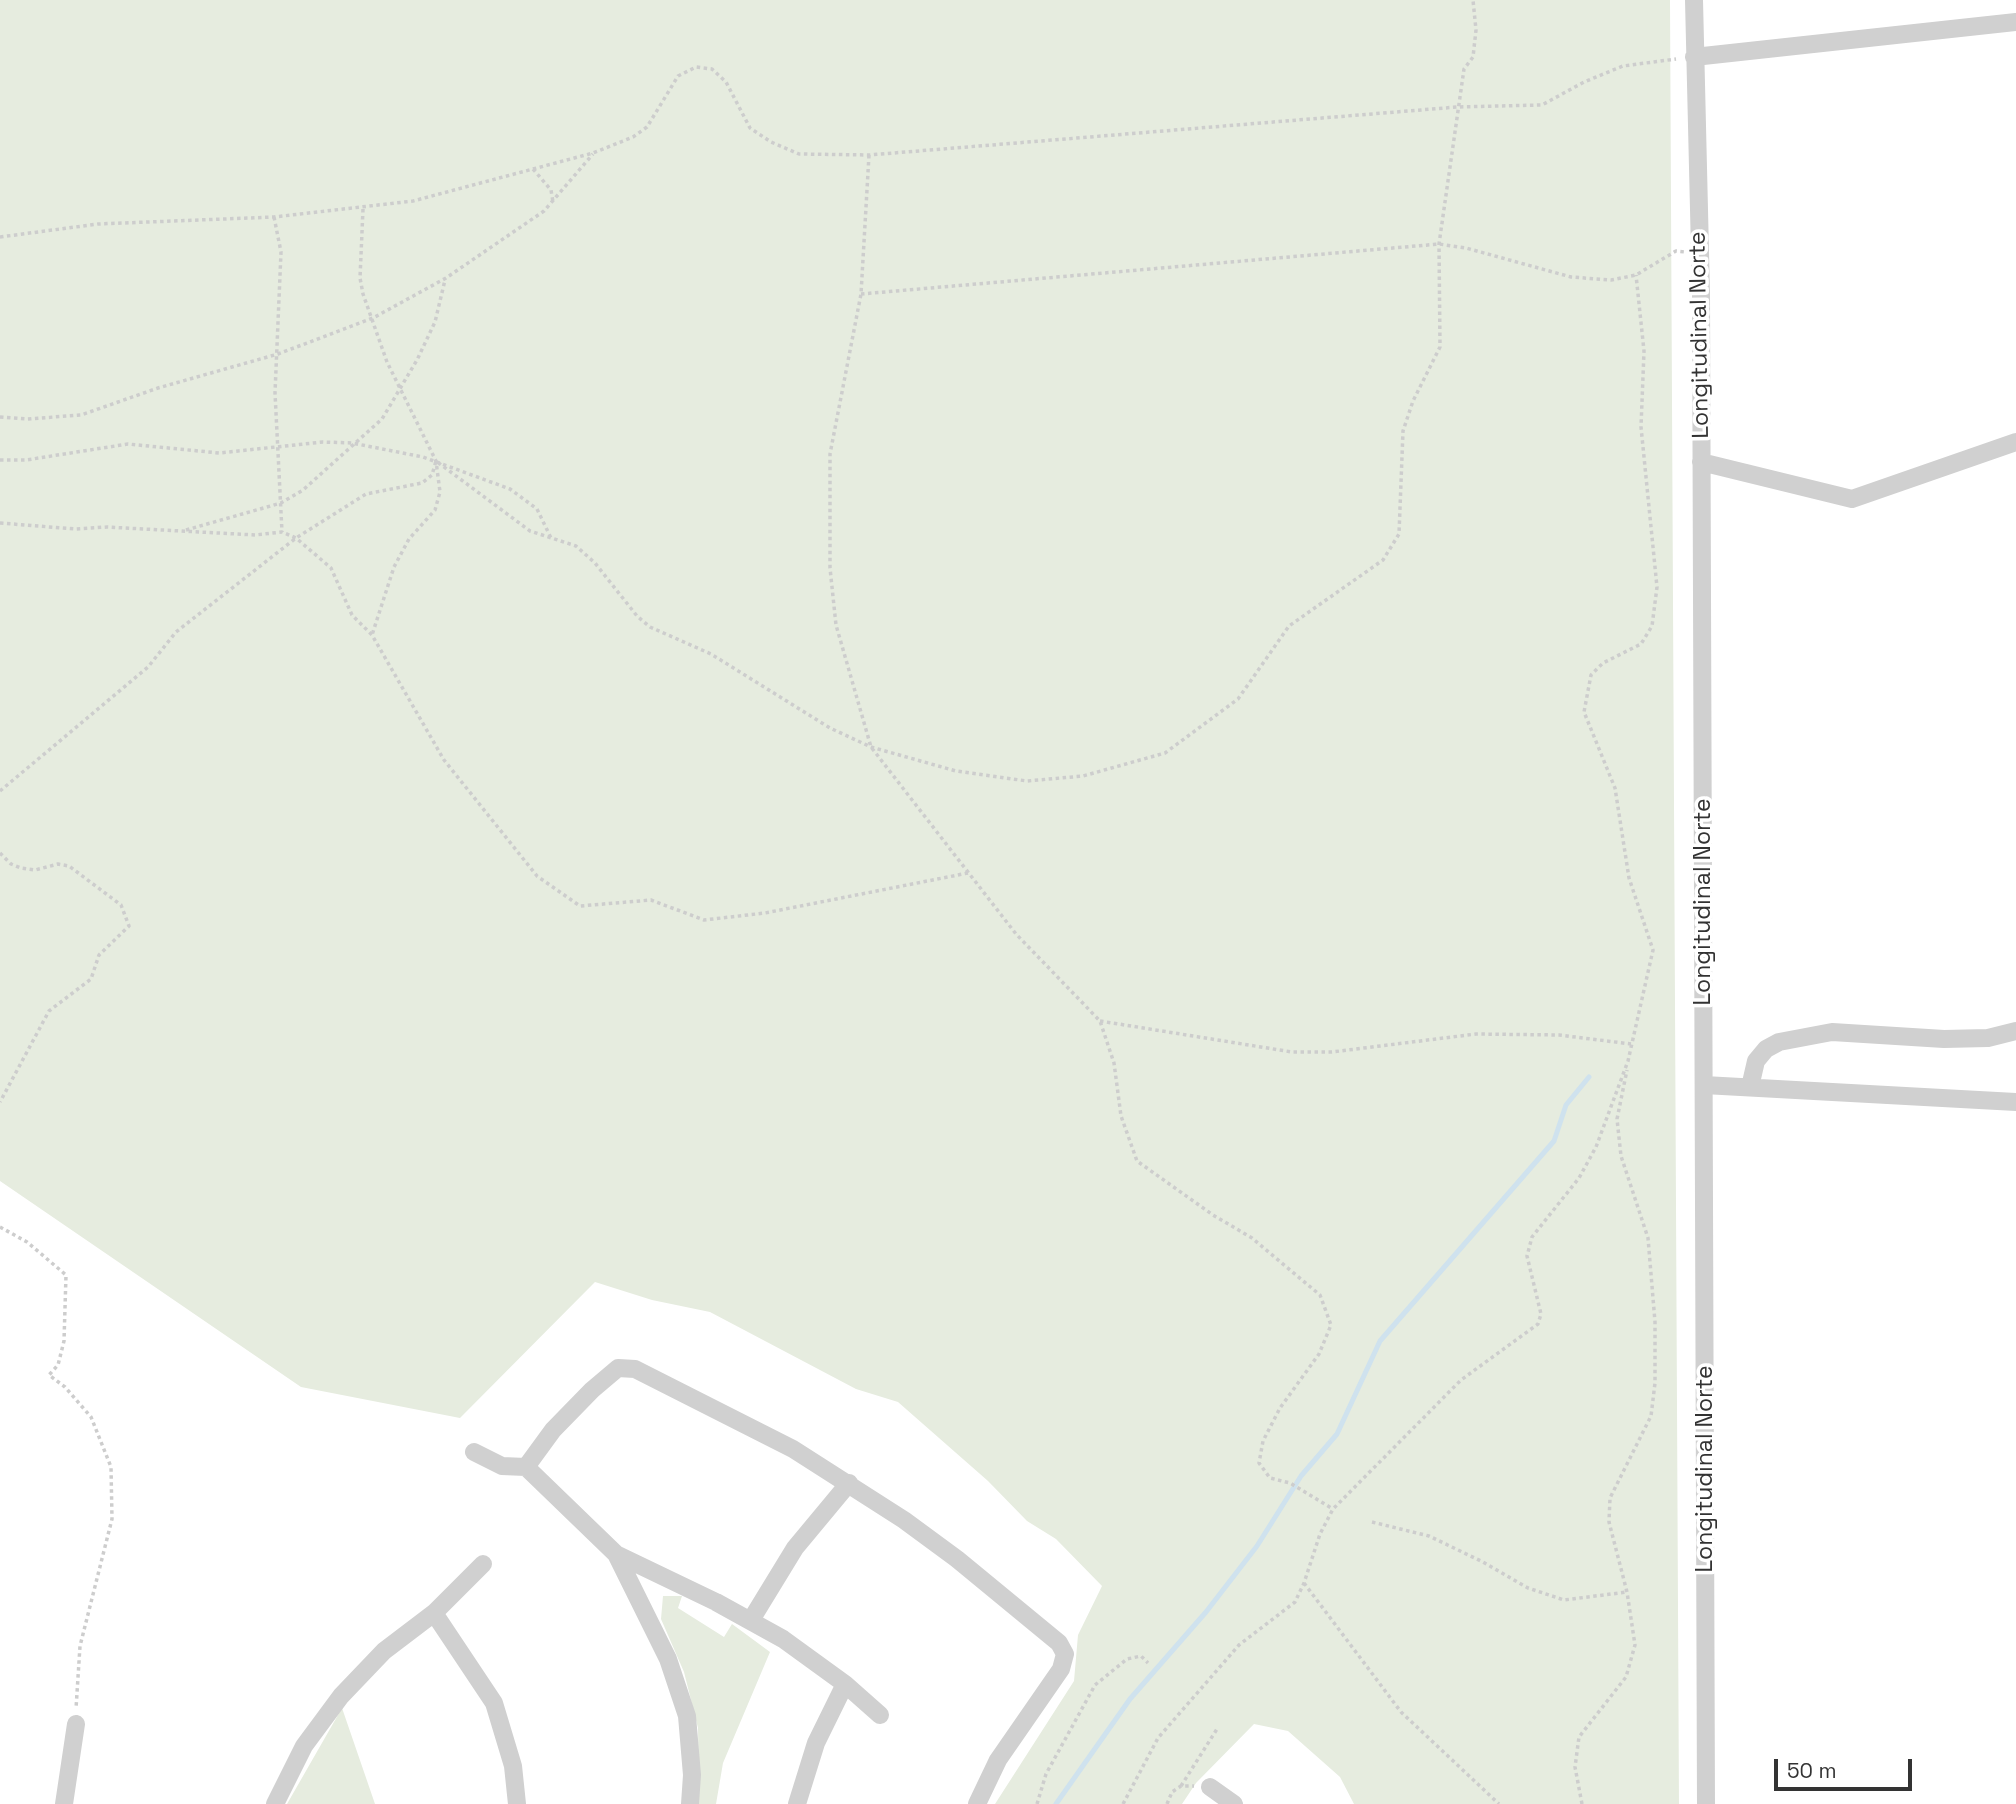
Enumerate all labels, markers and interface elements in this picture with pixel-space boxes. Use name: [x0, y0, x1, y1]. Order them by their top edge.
street label: Longitudinal Norte: [1684, 231, 1716, 439]
street label: Longitudinal Norte: [1690, 798, 1718, 1006]
street label: Longitudinal Norte: [1692, 1365, 1720, 1573]
scale bar: [1778, 1744, 1916, 1788]
text: 50 m: [1787, 1757, 1837, 1784]

